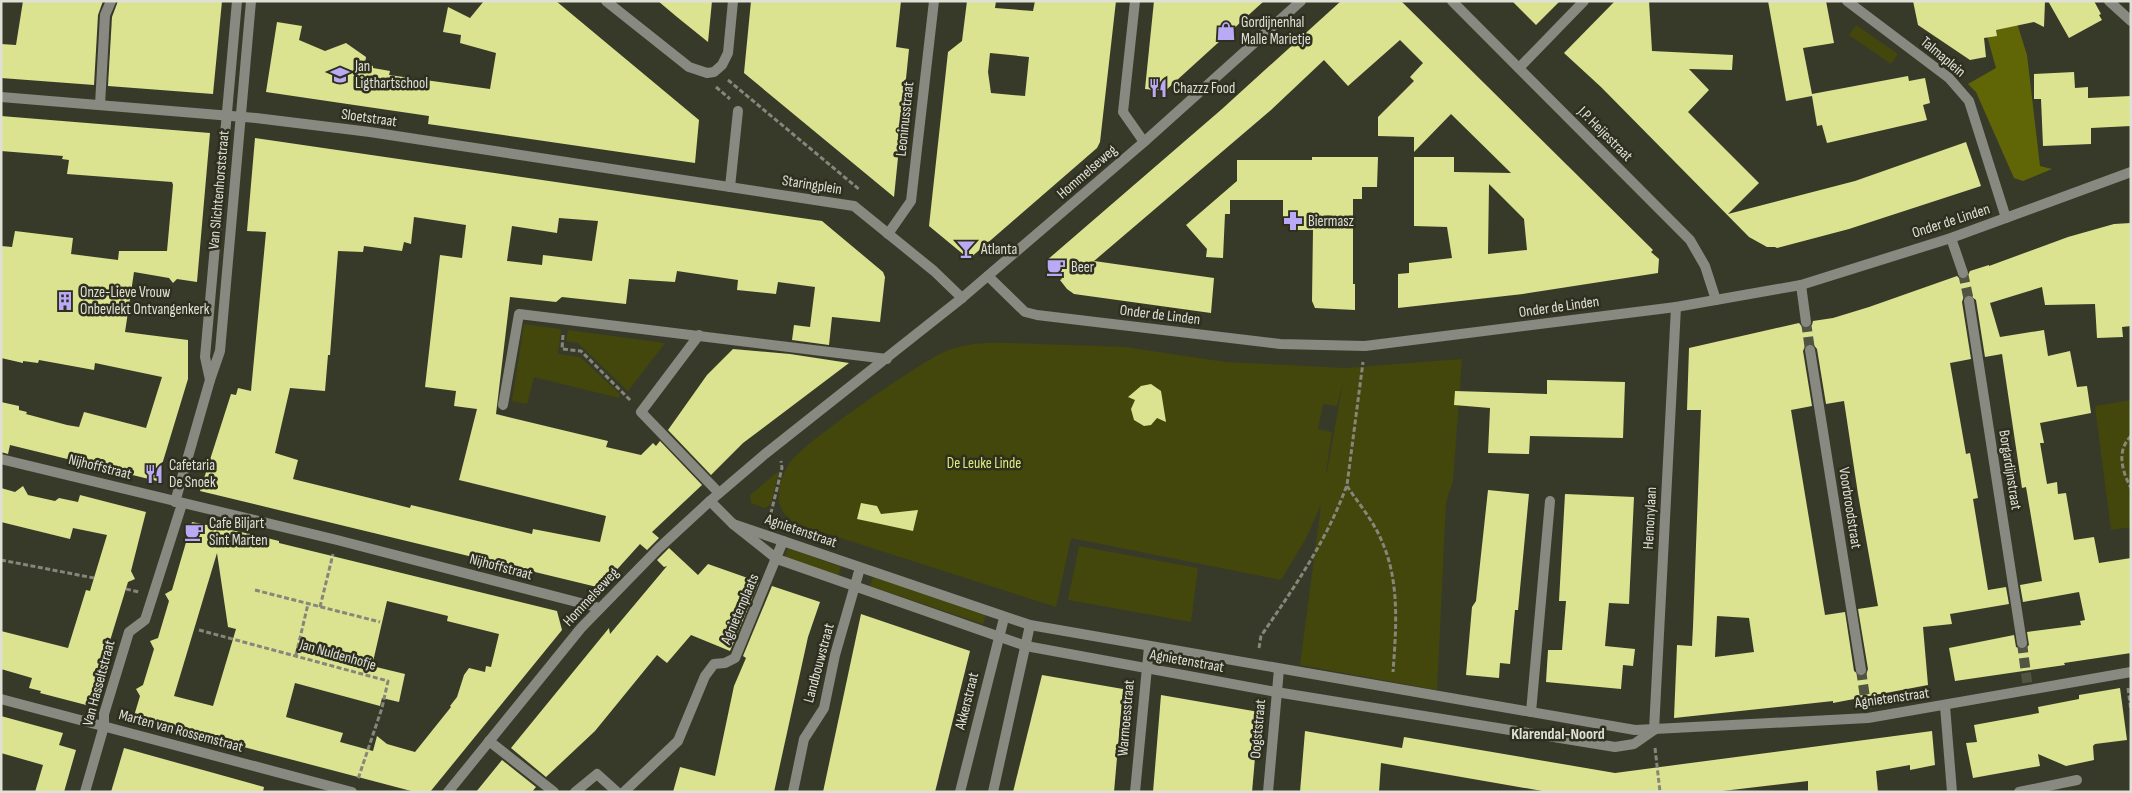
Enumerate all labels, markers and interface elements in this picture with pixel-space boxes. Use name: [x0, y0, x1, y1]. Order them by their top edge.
place label: Gordijnenhal Malle Marietje: [1241, 13, 1311, 49]
shop icon: Gordijnenhal Malle Marietje: [1215, 20, 1237, 42]
street label: Talmaplein: [1916, 33, 1970, 81]
place label: Jan Ligthartschool: [354, 57, 428, 93]
school or university icon: Jan Ligthartschool: [329, 64, 351, 86]
restaurant icon: Chazzz Food: [1147, 77, 1169, 99]
place label: Chazzz Food: [1173, 79, 1235, 98]
street label: Leoninusstraat: [892, 80, 918, 157]
street label: J.P. Heijestraat: [1573, 102, 1637, 166]
street label: Sloetstraat: [340, 105, 398, 131]
street label: Van Slichtenhorststraat: [204, 129, 234, 250]
street label: Hommelseweg: [1053, 141, 1121, 203]
street label: Staringplein: [781, 171, 843, 199]
street label: Onder de Linden: [1910, 199, 1992, 243]
pharmacy icon: Biermasz: [1282, 210, 1304, 232]
place label: Biermasz: [1308, 212, 1354, 231]
bar icon: Atlanta: [955, 238, 977, 260]
place label: Atlanta: [980, 240, 1018, 259]
cafe icon: Beer: [1045, 256, 1067, 278]
place label: Beer: [1071, 258, 1095, 277]
place label: Onze-Lieve Vrouw Onbevlekt Ontvangenkerk: [80, 283, 210, 319]
building icon: Onze-Lieve Vrouw Onbevlekt Ontvangenkerk: [54, 290, 76, 312]
street label: Onder de Linden: [1518, 292, 1600, 322]
street label: Onder de Linden: [1119, 301, 1201, 329]
street label: Borgardijnstraat: [1994, 429, 2026, 512]
street label: Nijhoffstraat: [66, 450, 134, 484]
park label: De Leuke Linde: [947, 454, 1021, 473]
place label: Cafetaria De Snoek: [169, 456, 216, 492]
restaurant icon: Cafetaria De Snoek: [143, 463, 165, 485]
street label: Voorbroodstraat: [1834, 466, 1866, 550]
street label: Hemonylaan: [1639, 486, 1661, 550]
street label: Agnietenstraat: [762, 510, 840, 552]
place label: Cafe Biljart Sint Marten: [209, 514, 268, 550]
cafe icon: Cafe Biljart Sint Marten: [183, 521, 205, 543]
street label: Nijhoffstraat: [467, 549, 535, 585]
street label: Hommelseweg: [559, 564, 623, 630]
street label: Agnietenplaats: [716, 571, 763, 648]
street label: Landbouwstraat: [799, 621, 839, 705]
street label: Jan Nuldenhofje: [297, 635, 378, 675]
street label: Van Hasseltstraat: [78, 637, 120, 728]
street label: Agnietenstraat: [1147, 645, 1226, 677]
street label: Akkerstraat: [951, 670, 983, 732]
street label: Warmoesstraat: [1113, 679, 1139, 757]
street label: Agnietenstraat: [1853, 683, 1931, 713]
street label: Oogststraat: [1246, 698, 1270, 760]
street label: Marten van Rossemstraat: [117, 705, 246, 757]
district label: Klarendal-Noord: [1511, 725, 1605, 744]

